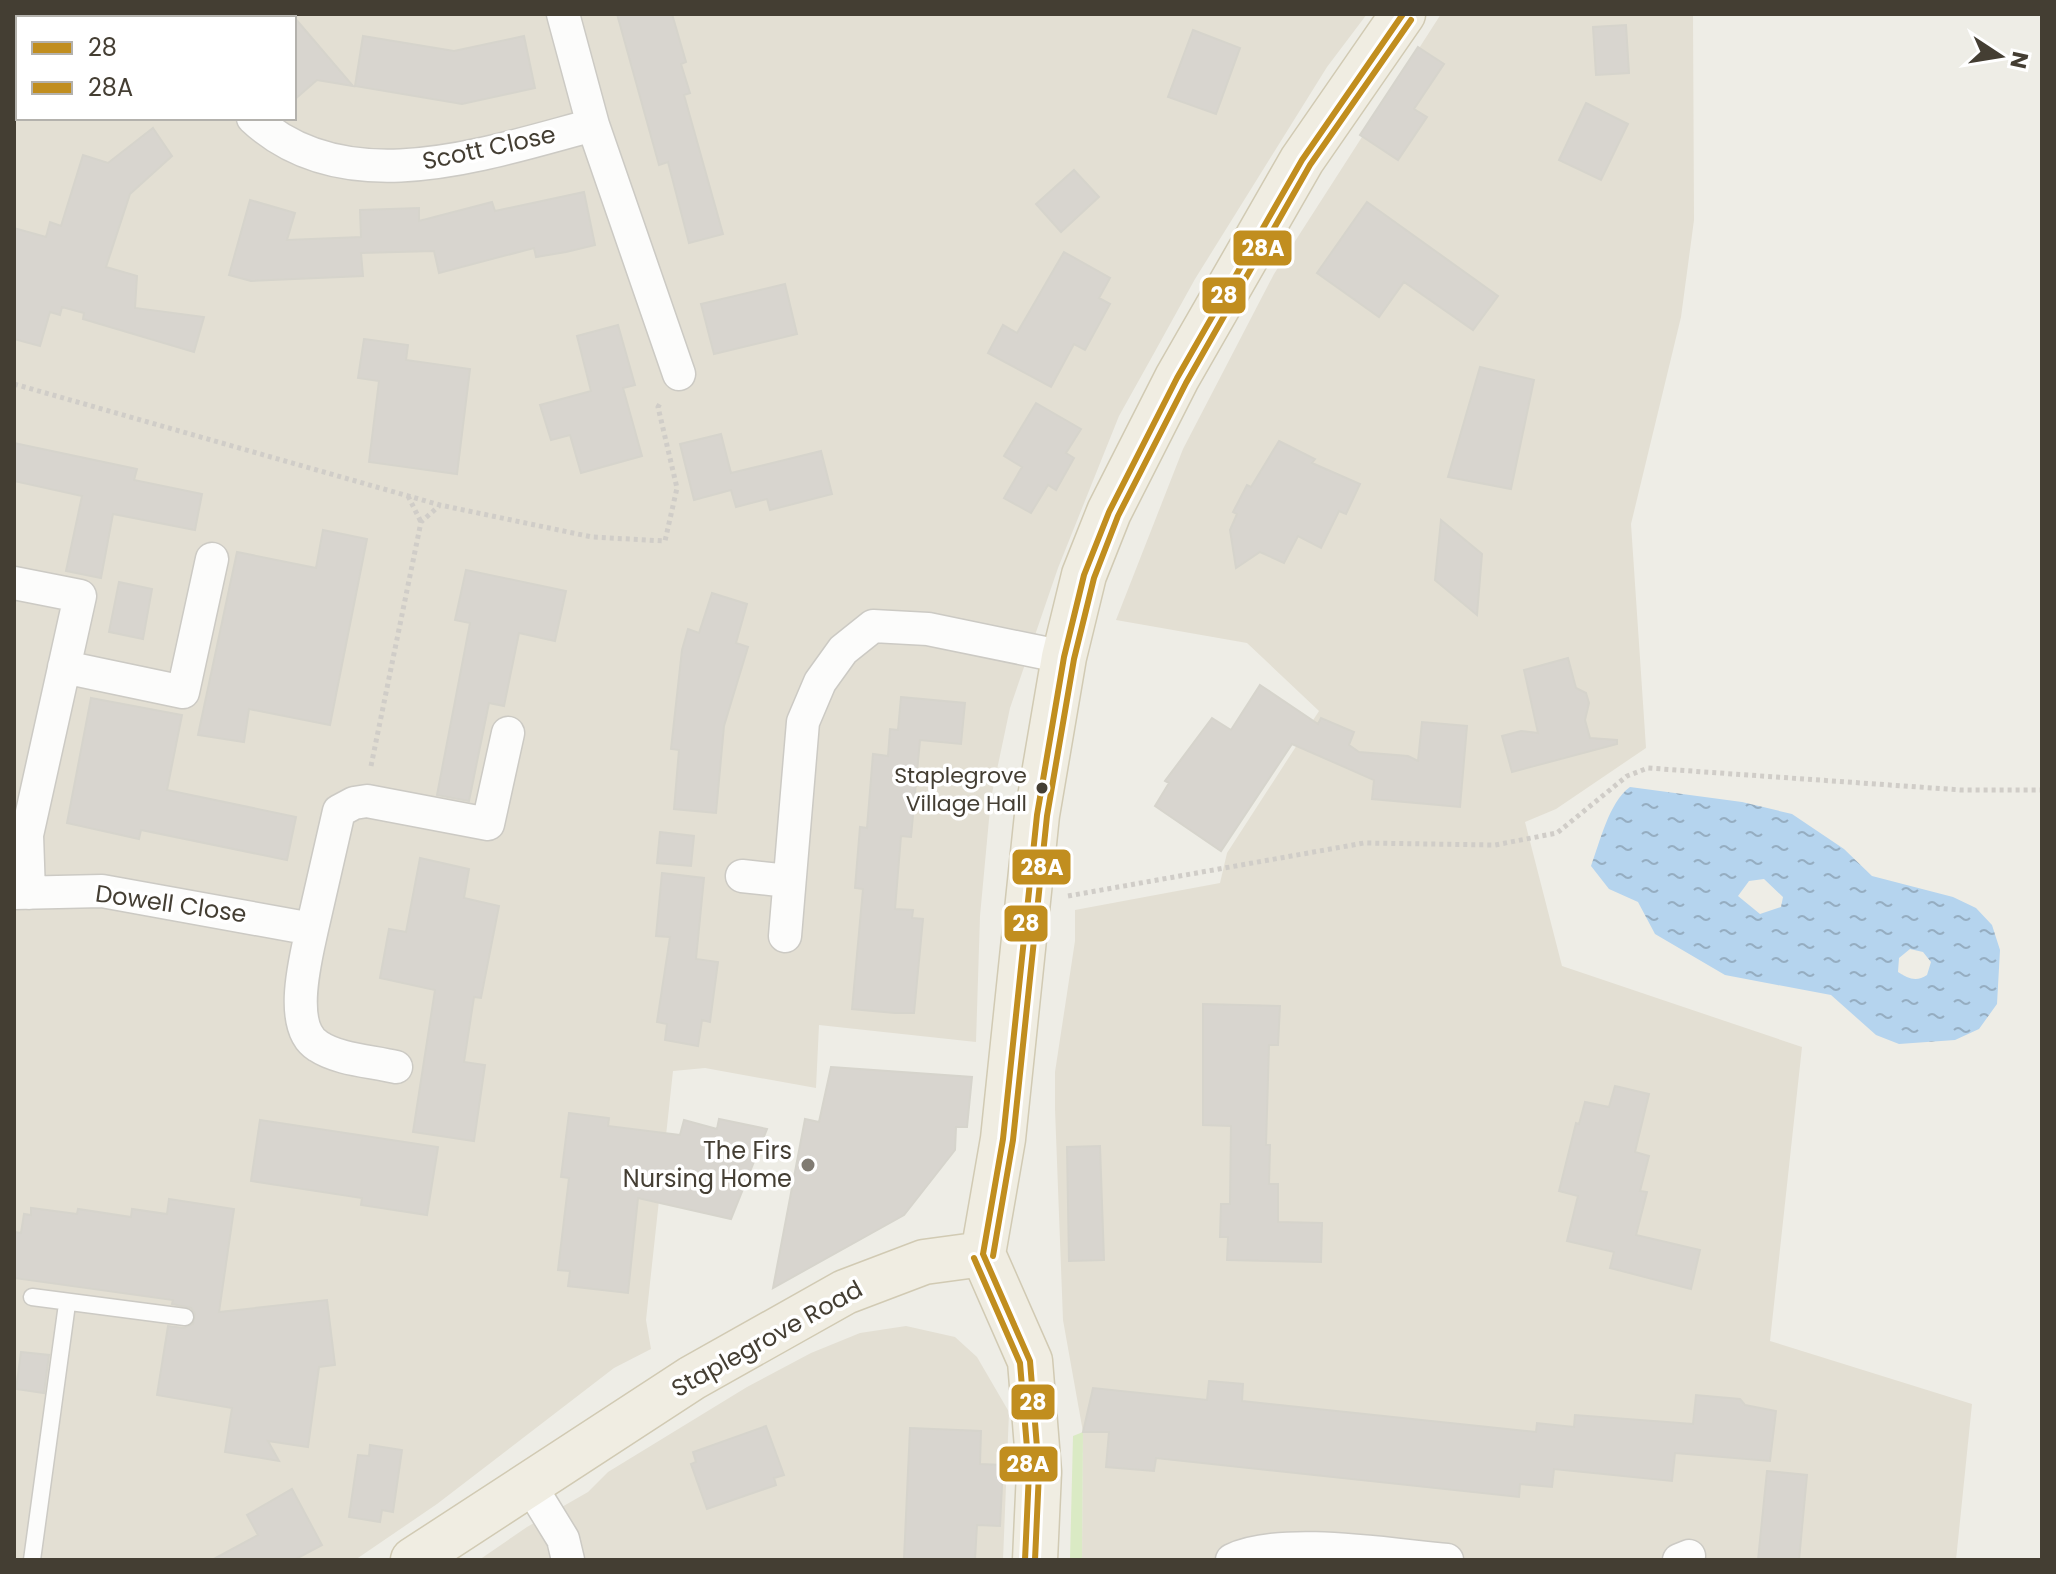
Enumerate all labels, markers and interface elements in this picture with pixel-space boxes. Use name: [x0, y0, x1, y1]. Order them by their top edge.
legend: [16, 16, 296, 120]
north arrow: [1960, 16, 2040, 96]
text: 28: [88, 31, 117, 64]
text: N: [2002, 49, 2036, 71]
text: 28A: [88, 71, 133, 104]
street label: Scott Close: [419, 117, 558, 178]
line badge: 28A: [1232, 229, 1293, 267]
text: 28A: [1241, 233, 1285, 264]
line badge: 28: [1201, 276, 1247, 315]
text: 28: [1211, 280, 1237, 311]
place label: Staplegrove Village Hall: [894, 760, 1027, 819]
marker: Staplegrove Village Hall: [1034, 780, 1050, 796]
line badge: 28A: [1011, 848, 1072, 886]
text: 28A: [1020, 852, 1064, 883]
street label: Dowell Close: [93, 877, 249, 930]
line badge: 28: [1003, 904, 1049, 943]
text: 28: [1013, 908, 1039, 939]
place label: The Firs Nursing Home: [623, 1134, 792, 1195]
marker: The Firs Nursing Home: [799, 1156, 817, 1174]
street label: Staplegrove Road: [665, 1272, 868, 1405]
line badge: 28: [1010, 1383, 1056, 1421]
text: 28: [1020, 1387, 1046, 1418]
line badge: 28A: [998, 1445, 1059, 1483]
text: 28A: [1006, 1449, 1050, 1480]

